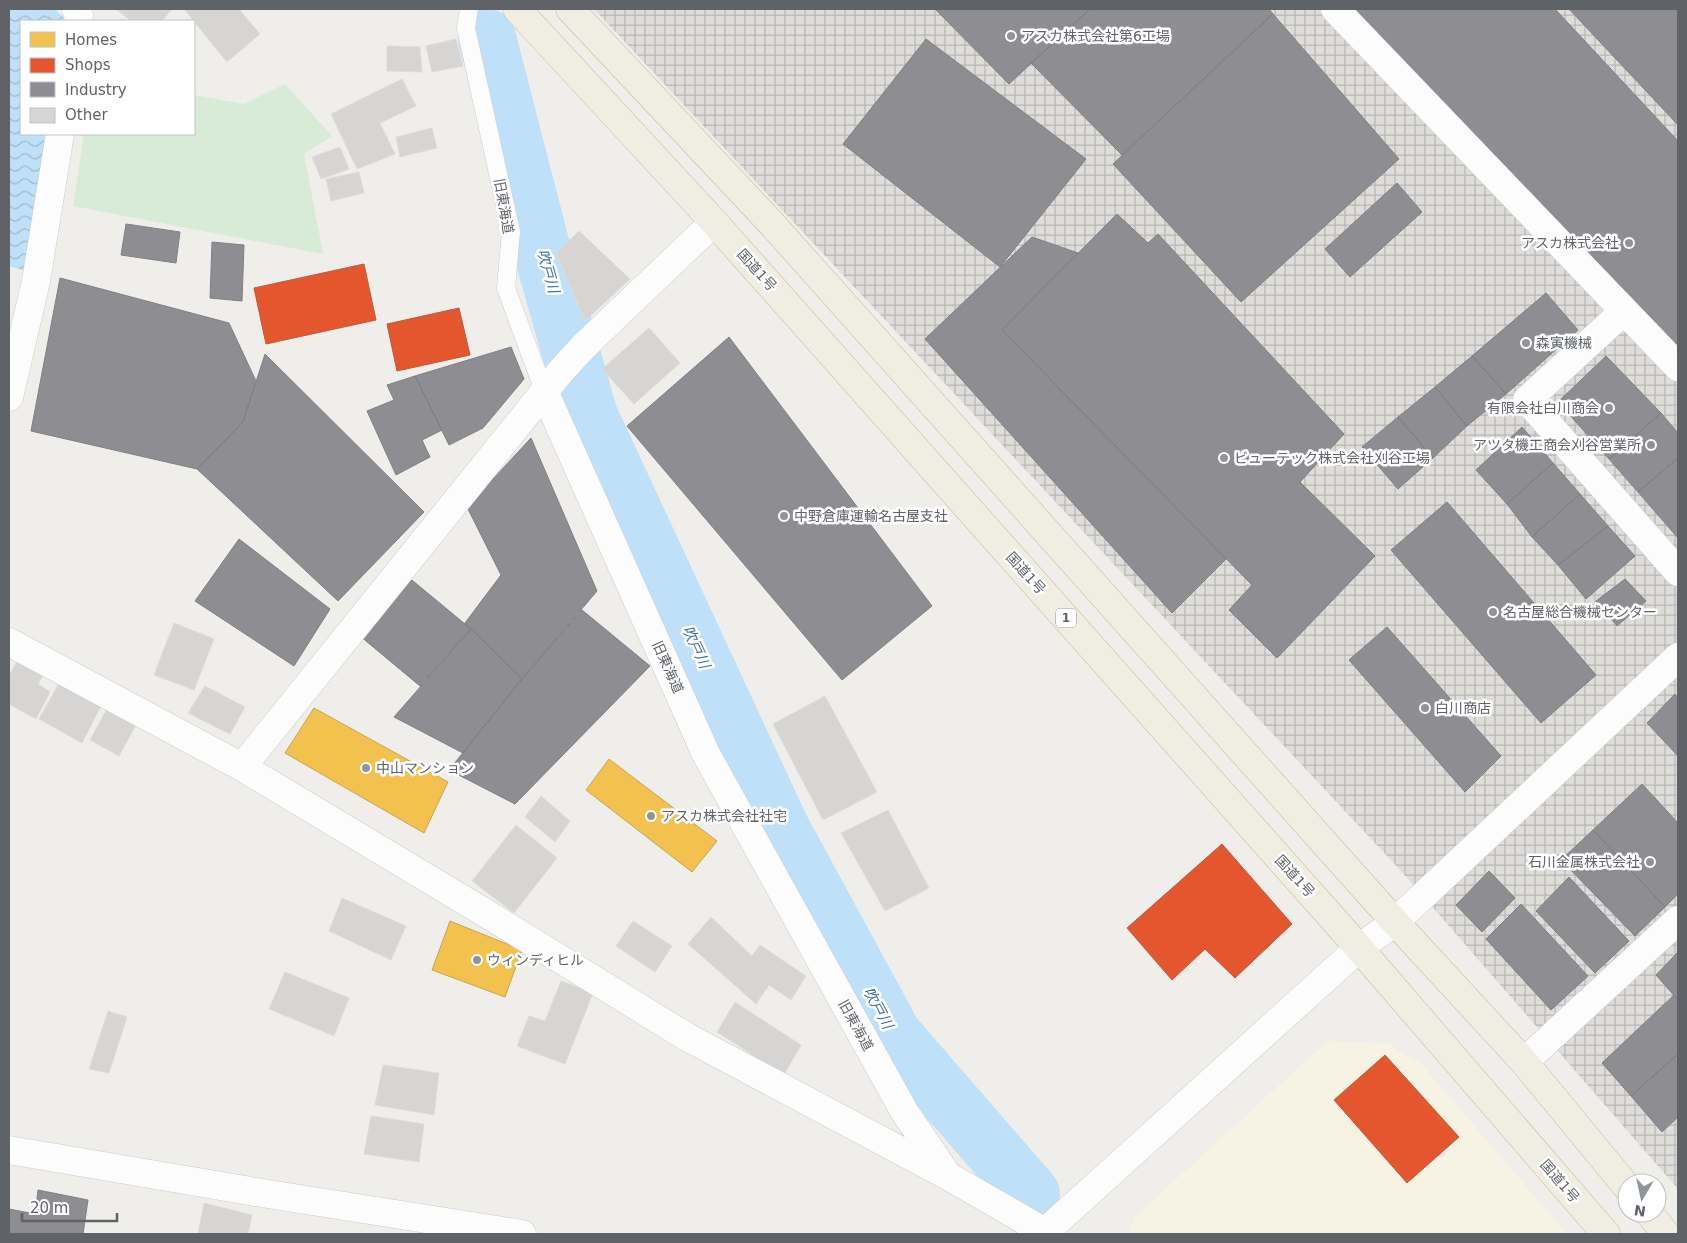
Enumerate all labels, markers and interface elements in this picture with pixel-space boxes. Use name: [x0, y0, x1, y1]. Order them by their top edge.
legend: [20, 20, 195, 135]
place label: アスカ株式会社第6工場: [1021, 28, 1170, 44]
marker: アスカ株式会社第6工場: [1005, 30, 1017, 42]
text: Homes: [65, 31, 117, 49]
text: Shops: [65, 56, 111, 74]
text: Industry: [65, 81, 127, 99]
text: Other: [65, 106, 108, 124]
street label: 旧東海道: [491, 177, 517, 235]
place label: アスカ株式会社: [1521, 235, 1619, 251]
marker: アスカ株式会社: [1623, 237, 1635, 249]
street label: 国道1号: [734, 246, 780, 294]
water label: 吹戸川: [533, 247, 563, 297]
place label: 森寅機械: [1536, 335, 1592, 351]
marker: 森寅機械: [1520, 337, 1532, 349]
place label: 有限会社白川商会: [1487, 400, 1599, 416]
marker: 有限会社白川商会: [1603, 402, 1615, 414]
place label: アツタ機工商会刈谷営業所: [1473, 437, 1641, 453]
marker: アツタ機工商会刈谷営業所: [1645, 439, 1657, 451]
place label: ビューテック株式会社刈谷工場: [1234, 450, 1430, 466]
marker: ビューテック株式会社刈谷工場: [1218, 452, 1230, 464]
place label: 中野倉庫運輸名古屋支社: [794, 508, 948, 524]
marker: 中野倉庫運輸名古屋支社: [778, 510, 790, 522]
street label: 国道1号: [1003, 549, 1049, 597]
place label: 名古屋総合機械センター: [1503, 604, 1657, 620]
marker: 名古屋総合機械センター: [1487, 606, 1499, 618]
road number: 1: [1056, 608, 1076, 628]
water label: 吹戸川: [678, 623, 715, 673]
street label: 旧東海道: [649, 638, 687, 696]
place label: 白川商店: [1435, 700, 1491, 716]
marker: 白川商店: [1419, 702, 1431, 714]
place label: 中山マンション: [376, 760, 474, 776]
marker: 中山マンション: [360, 762, 372, 774]
place label: アスカ株式会社社宅: [661, 808, 787, 824]
marker: アスカ株式会社社宅: [645, 810, 657, 822]
street label: 国道1号: [1272, 852, 1318, 900]
place label: 石川金属株式会社: [1528, 854, 1640, 870]
marker: 石川金属株式会社: [1644, 856, 1656, 868]
place label: ウィンディヒル: [487, 952, 584, 968]
marker: ウィンディヒル: [471, 954, 483, 966]
water label: 吹戸川: [859, 984, 898, 1034]
street label: 旧東海道: [835, 997, 877, 1053]
street label: 国道1号: [1537, 1157, 1583, 1205]
north arrow: [1617, 1173, 1667, 1223]
scale bar: [22, 1190, 118, 1222]
text: 20 m: [30, 1199, 68, 1217]
text: N: [1633, 1202, 1647, 1220]

